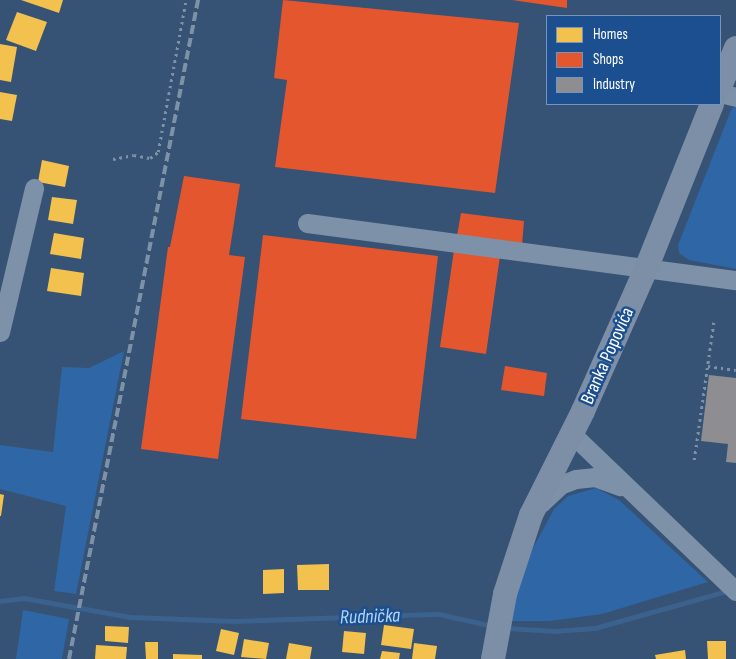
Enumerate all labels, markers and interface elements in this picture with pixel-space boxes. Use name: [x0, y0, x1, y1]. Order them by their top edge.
legend: [546, 15, 721, 105]
text: Homes: [593, 25, 628, 44]
text: Shops: [593, 50, 624, 69]
text: Industry: [593, 75, 635, 94]
street label: Branka Popovića: [576, 304, 640, 408]
water label: Rudnička: [339, 604, 401, 630]

